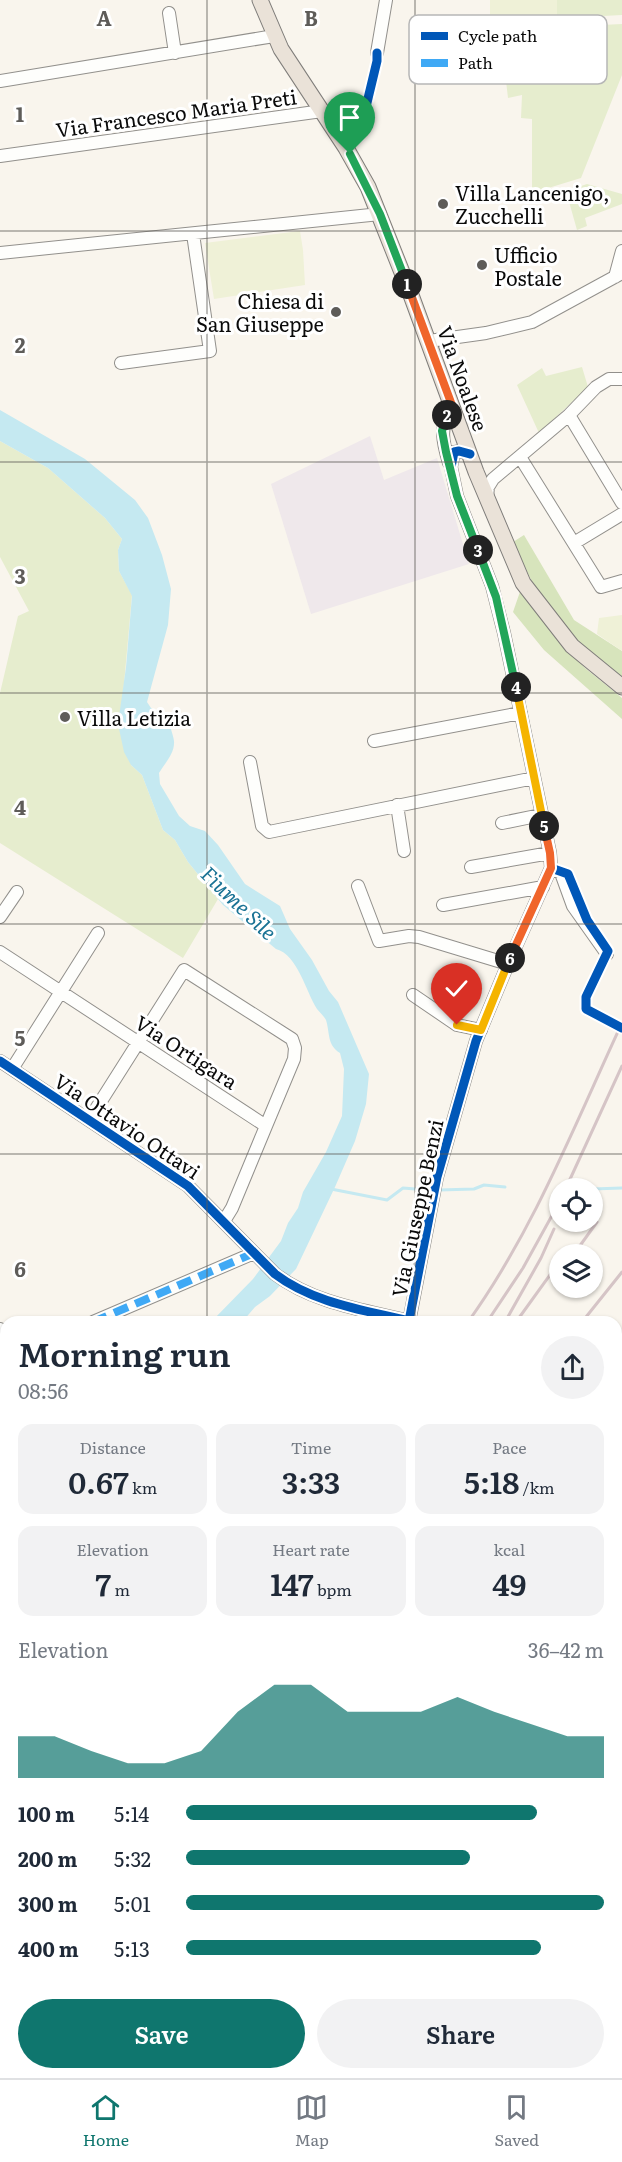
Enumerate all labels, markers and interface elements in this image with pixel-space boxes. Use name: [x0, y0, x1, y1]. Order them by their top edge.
text: A: [96, 2, 112, 32]
text: B: [304, 2, 318, 32]
legend: [409, 15, 607, 84]
text: Cycle path: [458, 23, 538, 47]
text: Path: [458, 50, 493, 74]
street label: Via Francesco Maria Preti: [54, 80, 299, 144]
pin: [324, 92, 375, 154]
text: 1: [16, 98, 24, 128]
icon: arrive: [333, 101, 366, 134]
place label: Villa Lancenigo, Zucchelli: [455, 177, 610, 230]
marker: Villa Lancenigo, Zucchelli: [436, 197, 450, 211]
place label: Ufficio Postale: [494, 239, 562, 292]
marker: Ufficio Postale: [475, 258, 489, 272]
pin: 1: [392, 269, 422, 299]
text: 1: [404, 272, 410, 296]
place label: Chiesa di San Giuseppe: [196, 285, 324, 338]
marker: Chiesa di San Giuseppe: [329, 305, 343, 319]
street label: Via Noalese: [431, 321, 497, 435]
text: 2: [15, 329, 26, 359]
pin: 2: [432, 400, 462, 430]
text: 2: [443, 403, 451, 427]
pin: 3: [463, 535, 493, 565]
text: 3: [474, 538, 482, 562]
text: 3: [14, 560, 26, 590]
pin: 4: [501, 672, 531, 702]
text: 4: [511, 675, 521, 699]
place label: Villa Letizia: [77, 702, 191, 732]
marker: Villa Letizia: [58, 710, 72, 724]
text: 4: [14, 791, 26, 821]
pin: 5: [529, 811, 559, 841]
text: 5: [540, 814, 548, 838]
water label: Fiume Sile: [195, 858, 285, 946]
pin: 6: [495, 943, 525, 973]
text: 6: [505, 946, 515, 970]
pin: [431, 963, 482, 1025]
icon: check: [440, 972, 473, 1005]
street label: Via Ortigara: [130, 1007, 244, 1096]
text: 5: [15, 1022, 26, 1052]
street label: Via Ottavio Ottavi: [49, 1065, 208, 1185]
street label: Via Giuseppe Benzi: [382, 1116, 450, 1300]
map controls: [549, 1178, 603, 1298]
button: locate: [549, 1178, 603, 1232]
button: layers: [549, 1244, 603, 1298]
text: 6: [14, 1253, 26, 1283]
text: Morning run: [18, 1328, 231, 1377]
button: share: [541, 1336, 604, 1399]
text: 08:56: [18, 1375, 68, 1405]
text: Distance: [80, 1435, 146, 1459]
text: Time: [291, 1435, 331, 1459]
text: Pace: [492, 1435, 527, 1459]
text: 0.67: [68, 1459, 129, 1503]
text: 3:33: [282, 1459, 340, 1503]
text: 5:18: [464, 1459, 519, 1503]
text: km: [129, 1475, 157, 1499]
text: /km: [519, 1475, 555, 1499]
text: Elevation: [76, 1537, 149, 1561]
text: Heart rate: [272, 1537, 350, 1561]
text: kcal: [494, 1537, 525, 1561]
text: 7: [95, 1561, 111, 1605]
text: 147: [270, 1561, 314, 1605]
text: 49: [492, 1561, 526, 1605]
text: m: [111, 1577, 130, 1601]
text: bpm: [314, 1577, 352, 1601]
text: Elevation: [18, 1634, 108, 1664]
text: 36–42 m: [528, 1634, 604, 1664]
text: 100 m: [18, 1798, 75, 1828]
text: 5:14: [114, 1798, 149, 1828]
text: 200 m: [18, 1843, 77, 1873]
text: 5:32: [114, 1843, 151, 1873]
text: 300 m: [18, 1888, 78, 1918]
text: 5:01: [114, 1888, 151, 1918]
text: 400 m: [18, 1933, 79, 1963]
text: 5:13: [114, 1933, 150, 1963]
button: Save: [18, 1999, 305, 2068]
button: Share: [317, 1999, 604, 2068]
tab: Home: [83, 2091, 129, 2151]
tab: Map: [295, 2091, 329, 2151]
tab: Saved: [495, 2091, 539, 2151]

